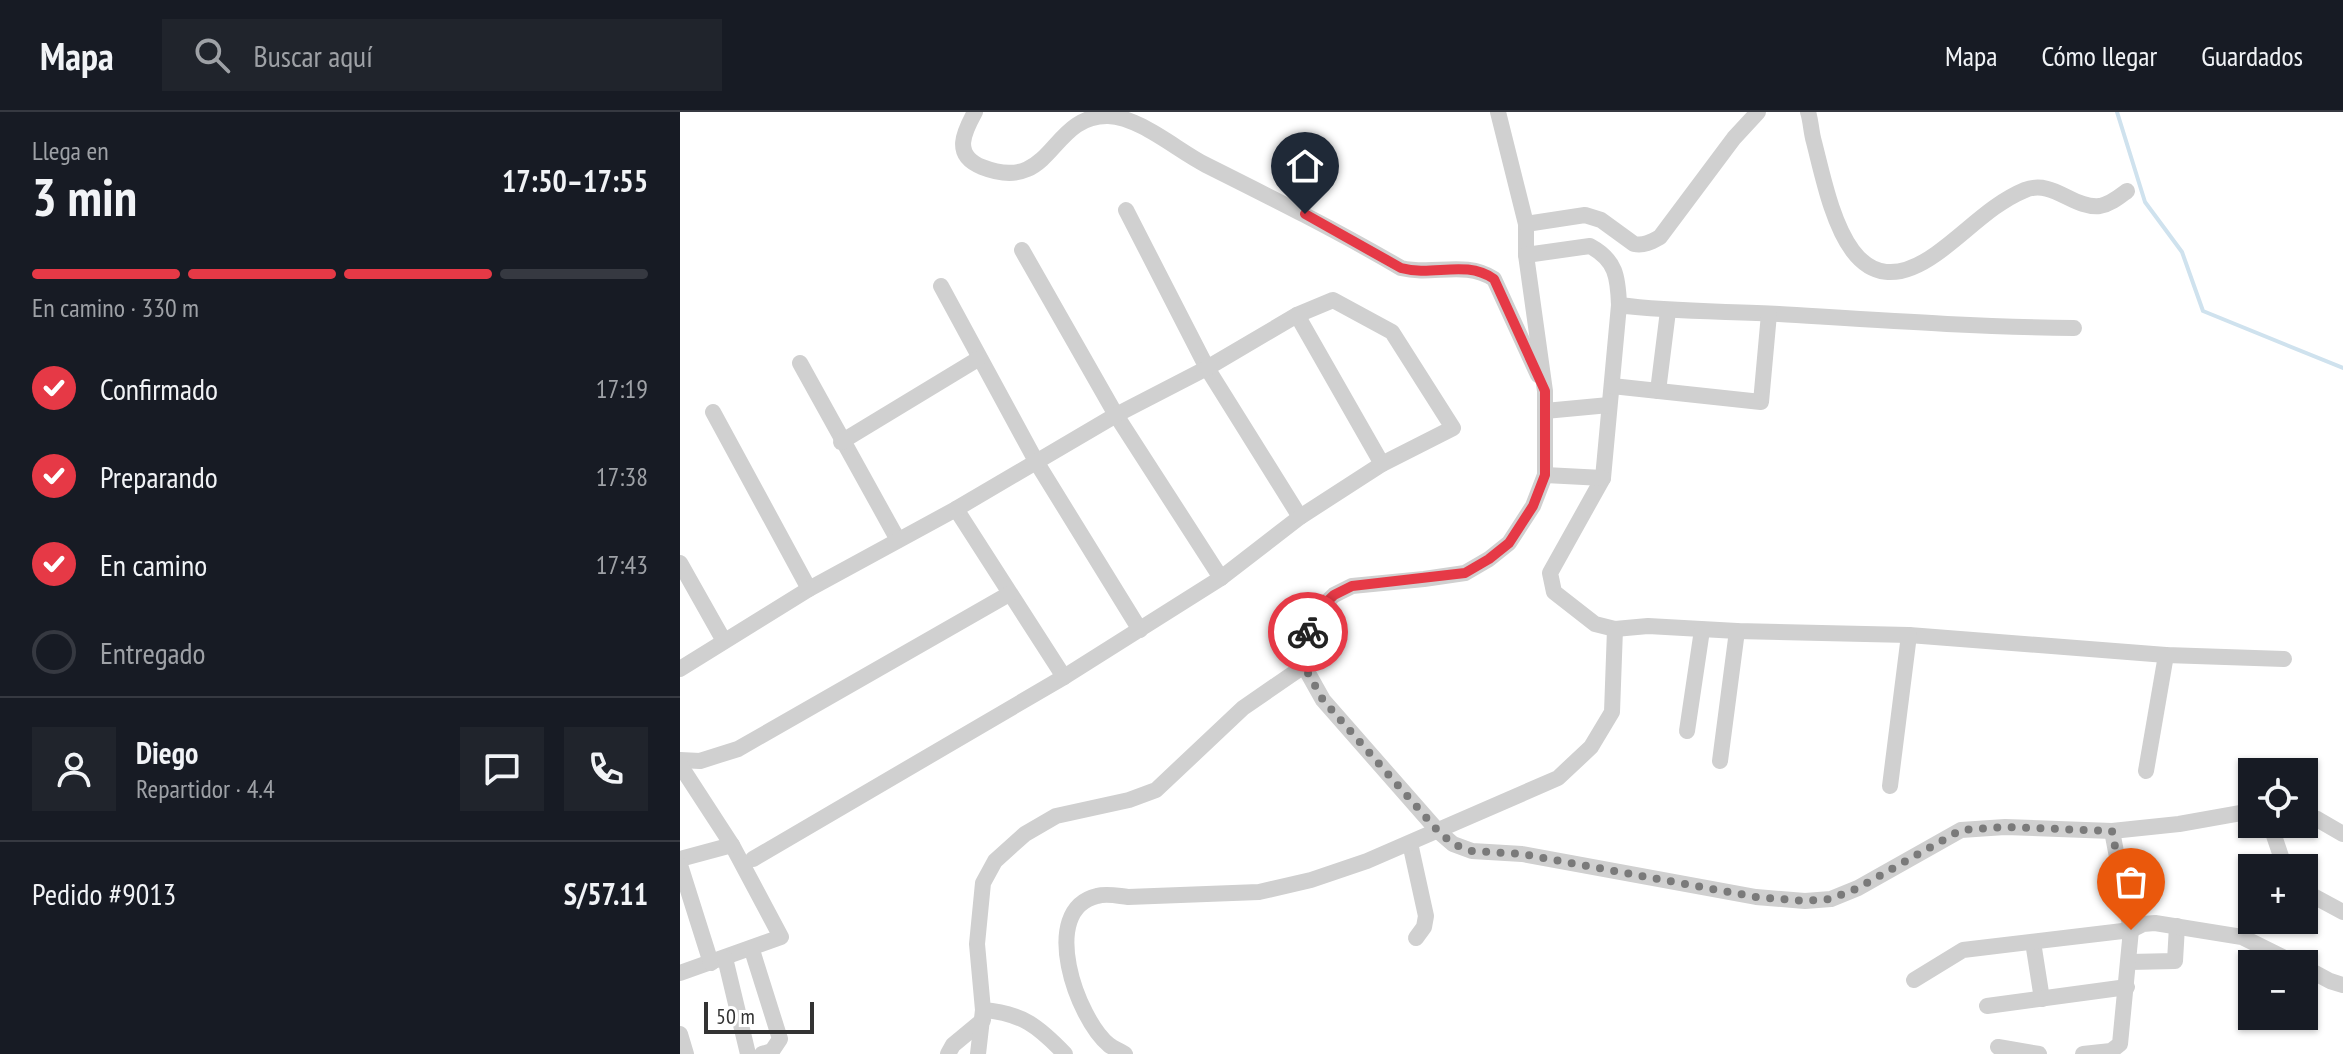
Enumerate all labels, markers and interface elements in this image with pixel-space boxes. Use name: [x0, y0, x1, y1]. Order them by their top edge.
search box: [162, 19, 722, 91]
text: Mapa: [40, 31, 114, 80]
icon: search: [190, 33, 234, 77]
text: Buscar aquí: [254, 36, 373, 75]
text: Mapa: [1945, 37, 1997, 74]
text: Cómo llegar: [2041, 37, 2157, 74]
text: Guardados: [2201, 37, 2303, 74]
pin: [1271, 132, 1339, 214]
text: Llega en: [32, 134, 109, 167]
icon: home: [1283, 144, 1327, 188]
text: 17:50–17:55: [502, 161, 648, 200]
text: 3 min: [32, 163, 137, 230]
text: En camino · 330 m: [32, 291, 199, 324]
icon: check: [32, 366, 76, 410]
text: Confirmado: [100, 369, 218, 408]
text: 17:19: [596, 372, 648, 405]
icon: check: [32, 454, 76, 498]
text: Preparando: [100, 457, 218, 496]
text: 17:38: [596, 460, 648, 493]
icon: check: [32, 542, 76, 586]
text: En camino: [100, 545, 207, 584]
text: 17:43: [596, 548, 648, 581]
courier: [1268, 592, 1348, 672]
icon: bike: [1286, 610, 1330, 654]
text: Entregado: [100, 633, 206, 672]
button: person: [32, 727, 116, 811]
button: chat: [460, 727, 544, 811]
button: phone: [564, 727, 648, 811]
text: Diego: [136, 733, 198, 772]
map controls: [2238, 758, 2318, 1030]
button: locate: [2238, 758, 2318, 838]
text: Repartidor · 4.4: [136, 772, 275, 805]
pin: [2097, 848, 2165, 930]
button: +: [2238, 854, 2318, 934]
icon: bag: [2109, 860, 2153, 904]
text: Pedido #9013: [32, 874, 176, 913]
text: S/57.11: [564, 874, 648, 913]
button: −: [2238, 950, 2318, 1030]
scale bar: [704, 998, 814, 1034]
text: 50 m: [716, 1002, 755, 1030]

